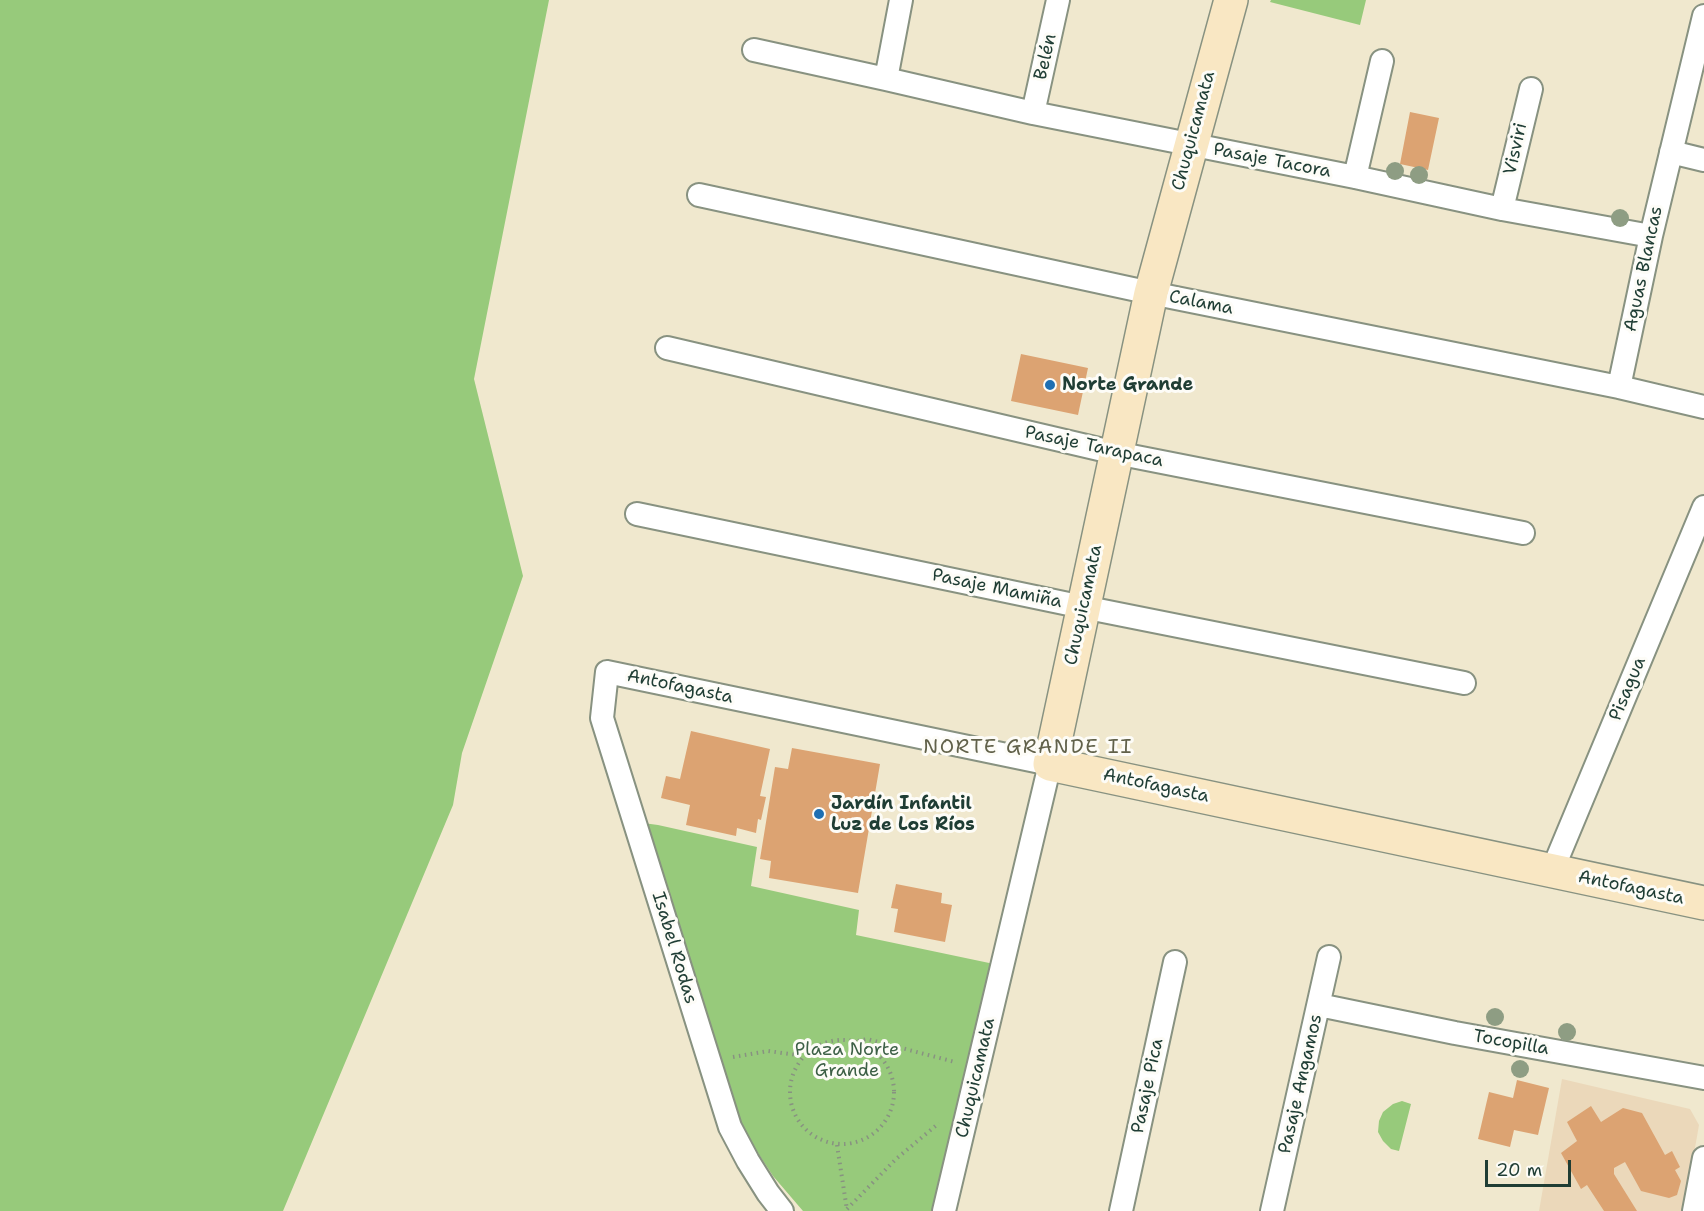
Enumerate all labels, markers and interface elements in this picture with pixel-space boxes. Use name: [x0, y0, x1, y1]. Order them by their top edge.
street label: Belén: [1030, 32, 1062, 82]
street label: Chuquicamata: [1168, 69, 1220, 193]
street label: Visviri: [1500, 121, 1532, 177]
street label: Pasaje Tacora: [1211, 139, 1333, 183]
street label: Aguas Blancas: [1620, 204, 1668, 334]
street label: Calama: [1167, 286, 1235, 320]
place label: Norte Grande: [1062, 374, 1193, 396]
marker: Norte Grande: [1043, 378, 1057, 392]
street label: Pasaje Tarapaca: [1023, 422, 1165, 472]
street label: Chuquicamata: [1061, 543, 1107, 667]
street label: Pasaje Mamiña: [930, 565, 1064, 613]
street label: Pisagua: [1605, 654, 1651, 724]
street label: Antofagasta: [625, 665, 735, 709]
district label: NORTE GRANDE II: [923, 736, 1133, 760]
street label: Antofagasta: [1101, 764, 1211, 808]
place label: Jardín Infantil Luz de Los Ríos: [831, 793, 975, 836]
marker: Jardín Infantil Luz de Los Ríos: [812, 807, 826, 821]
street label: Antofagasta: [1576, 866, 1686, 910]
street label: Isabel Rodas: [647, 889, 701, 1007]
street label: Pasaje Angamos: [1274, 1012, 1328, 1156]
street label: Chuquicamata: [952, 1016, 1000, 1140]
street label: Tocopilla: [1472, 1026, 1550, 1060]
street label: Pasaje Pica: [1127, 1037, 1169, 1135]
park label: Plaza Norte Grande: [795, 1039, 899, 1082]
scale bar: [1488, 1148, 1574, 1186]
text: 20 m: [1496, 1158, 1542, 1182]

